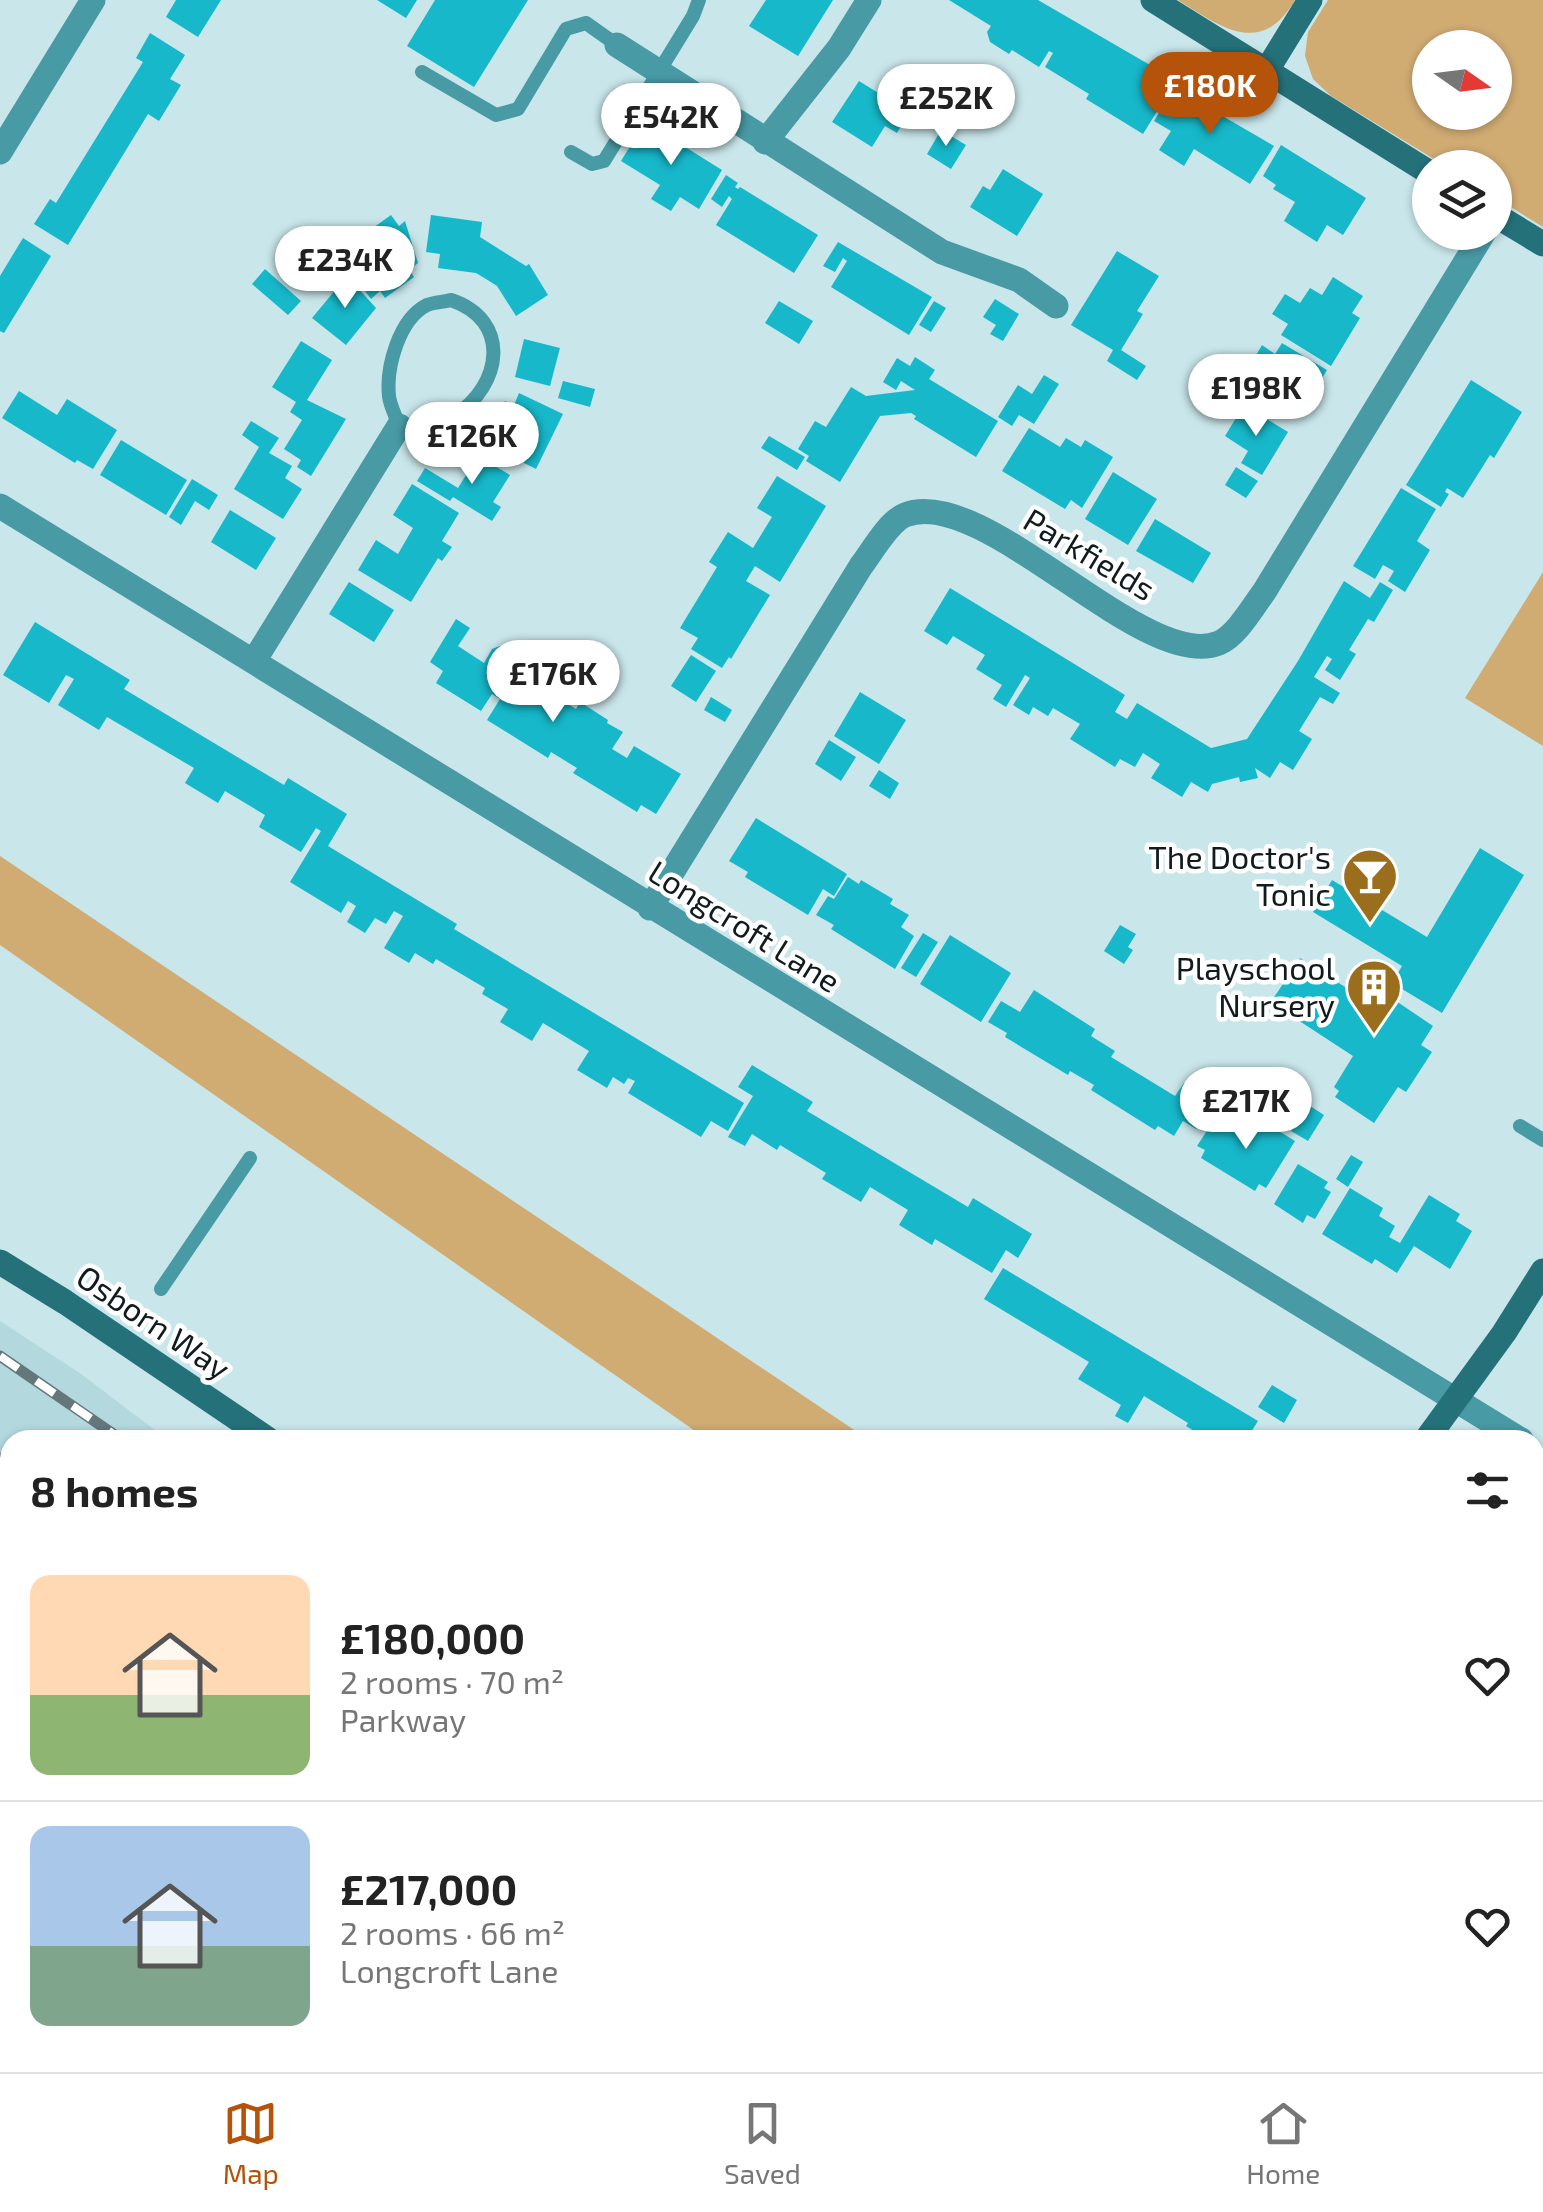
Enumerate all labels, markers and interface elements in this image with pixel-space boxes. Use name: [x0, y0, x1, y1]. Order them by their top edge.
north arrow: [1412, 30, 1512, 130]
map controls: [1412, 30, 1512, 250]
pin: £180K: [1140, 52, 1280, 137]
pin: £252K: [876, 64, 1016, 149]
text: £180K: [1164, 65, 1257, 103]
text: £252K: [899, 77, 993, 115]
pin: £542K: [601, 83, 741, 168]
text: £542K: [623, 96, 719, 134]
button: layers: [1412, 150, 1512, 250]
pin: £234K: [275, 226, 415, 311]
text: £234K: [297, 239, 393, 277]
pin: £198K: [1186, 354, 1326, 439]
text: £198K: [1210, 367, 1302, 405]
pin: £126K: [402, 402, 542, 487]
text: £126K: [427, 415, 517, 453]
street label: Parkfields: [1018, 499, 1162, 607]
pin: £176K: [483, 640, 623, 725]
text: £176K: [509, 653, 597, 691]
place label: The Doctor's Tonic: [1148, 837, 1331, 912]
bar icon: The Doctor's Tonic: [1340, 846, 1400, 925]
street label: Longcroft Lane: [642, 851, 848, 999]
place label: Playschool Nursery: [1176, 948, 1335, 1023]
building icon: Playschool Nursery: [1344, 957, 1404, 1036]
pin: £217K: [1176, 1067, 1316, 1152]
text: £217K: [1202, 1080, 1290, 1118]
street label: Osborn Way: [70, 1256, 238, 1387]
icon: filters: [1460, 1463, 1515, 1518]
text: 8 homes: [30, 1465, 198, 1515]
text: £180,000: [340, 1612, 525, 1662]
icon: home: [110, 1615, 230, 1735]
icon: heart: [1460, 1648, 1515, 1703]
text: 2 rooms · 70 m²: [340, 1662, 564, 1700]
text: Parkway: [340, 1700, 466, 1738]
text: £217,000: [340, 1863, 517, 1913]
icon: home: [110, 1866, 230, 1986]
icon: heart: [1460, 1899, 1515, 1954]
text: 2 rooms · 66 m²: [340, 1913, 565, 1951]
text: Longcroft Lane: [340, 1951, 558, 1989]
tab: Map: [223, 2096, 279, 2190]
tab: Saved: [724, 2096, 801, 2190]
tab: Home: [1246, 2096, 1320, 2190]

